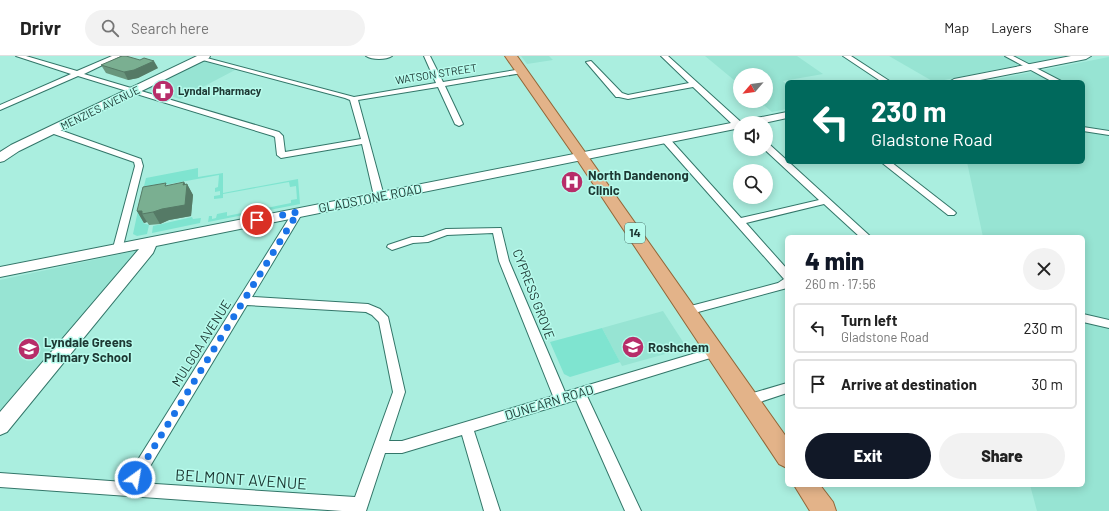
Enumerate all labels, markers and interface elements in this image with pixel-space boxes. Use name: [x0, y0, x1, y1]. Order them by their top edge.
search box: [85, 10, 365, 46]
text: Drivr: [20, 16, 61, 39]
icon: search: [99, 17, 121, 39]
text: Search here: [131, 19, 209, 37]
text: Map: [944, 19, 969, 36]
text: Layers: [991, 19, 1032, 36]
text: Share: [1054, 19, 1089, 36]
street label: WATSON STREET: [394, 61, 478, 86]
north arrow: [733, 68, 773, 108]
map controls: [733, 68, 773, 204]
pharmacy icon: Lyndal Pharmacy: [150, 78, 176, 104]
street label: MENZIES AVENUE: [58, 83, 142, 132]
place label: Lyndal Pharmacy: [178, 84, 262, 97]
text: 230 m: [871, 94, 946, 128]
icon: left: [805, 96, 857, 148]
button: sound: [733, 116, 773, 156]
text: Gladstone Road: [871, 128, 993, 150]
button: search: [733, 164, 773, 204]
place label: North Dandenong Clinic: [588, 167, 689, 198]
hospital icon: North Dandenong Clinic: [559, 169, 585, 195]
street label: GLADSTONE ROAD: [317, 180, 423, 216]
pin: [240, 203, 274, 237]
icon: arrive: [246, 209, 268, 231]
road number: 14: [625, 223, 645, 243]
text: 4 min: [805, 246, 864, 275]
street label: CYPRESS GROVE: [509, 247, 559, 342]
button: close: [1023, 248, 1065, 290]
text: 260 m · 17:56: [805, 276, 876, 292]
street label: MULGOA AVENUE: [168, 297, 234, 389]
text: Turn left: [841, 311, 897, 329]
icon: left: [807, 317, 829, 339]
text: 230 m: [1023, 319, 1063, 337]
text: Gladstone Road: [841, 329, 929, 345]
place label: Lyndale Greens Primary School: [44, 334, 133, 365]
school or university icon: Roshchem: [620, 334, 646, 360]
school or university icon: Lyndale Greens Primary School: [16, 336, 42, 362]
place label: Roshchem: [648, 339, 709, 355]
icon: arrive: [807, 373, 829, 395]
text: Arrive at destination: [841, 375, 977, 393]
text: 30 m: [1031, 375, 1063, 393]
street label: DUNEARN ROAD: [503, 381, 595, 423]
button: Exit: [805, 433, 931, 479]
button: Share: [939, 433, 1065, 479]
position arrow: [114, 457, 156, 499]
street label: BELMONT AVENUE: [175, 464, 308, 493]

